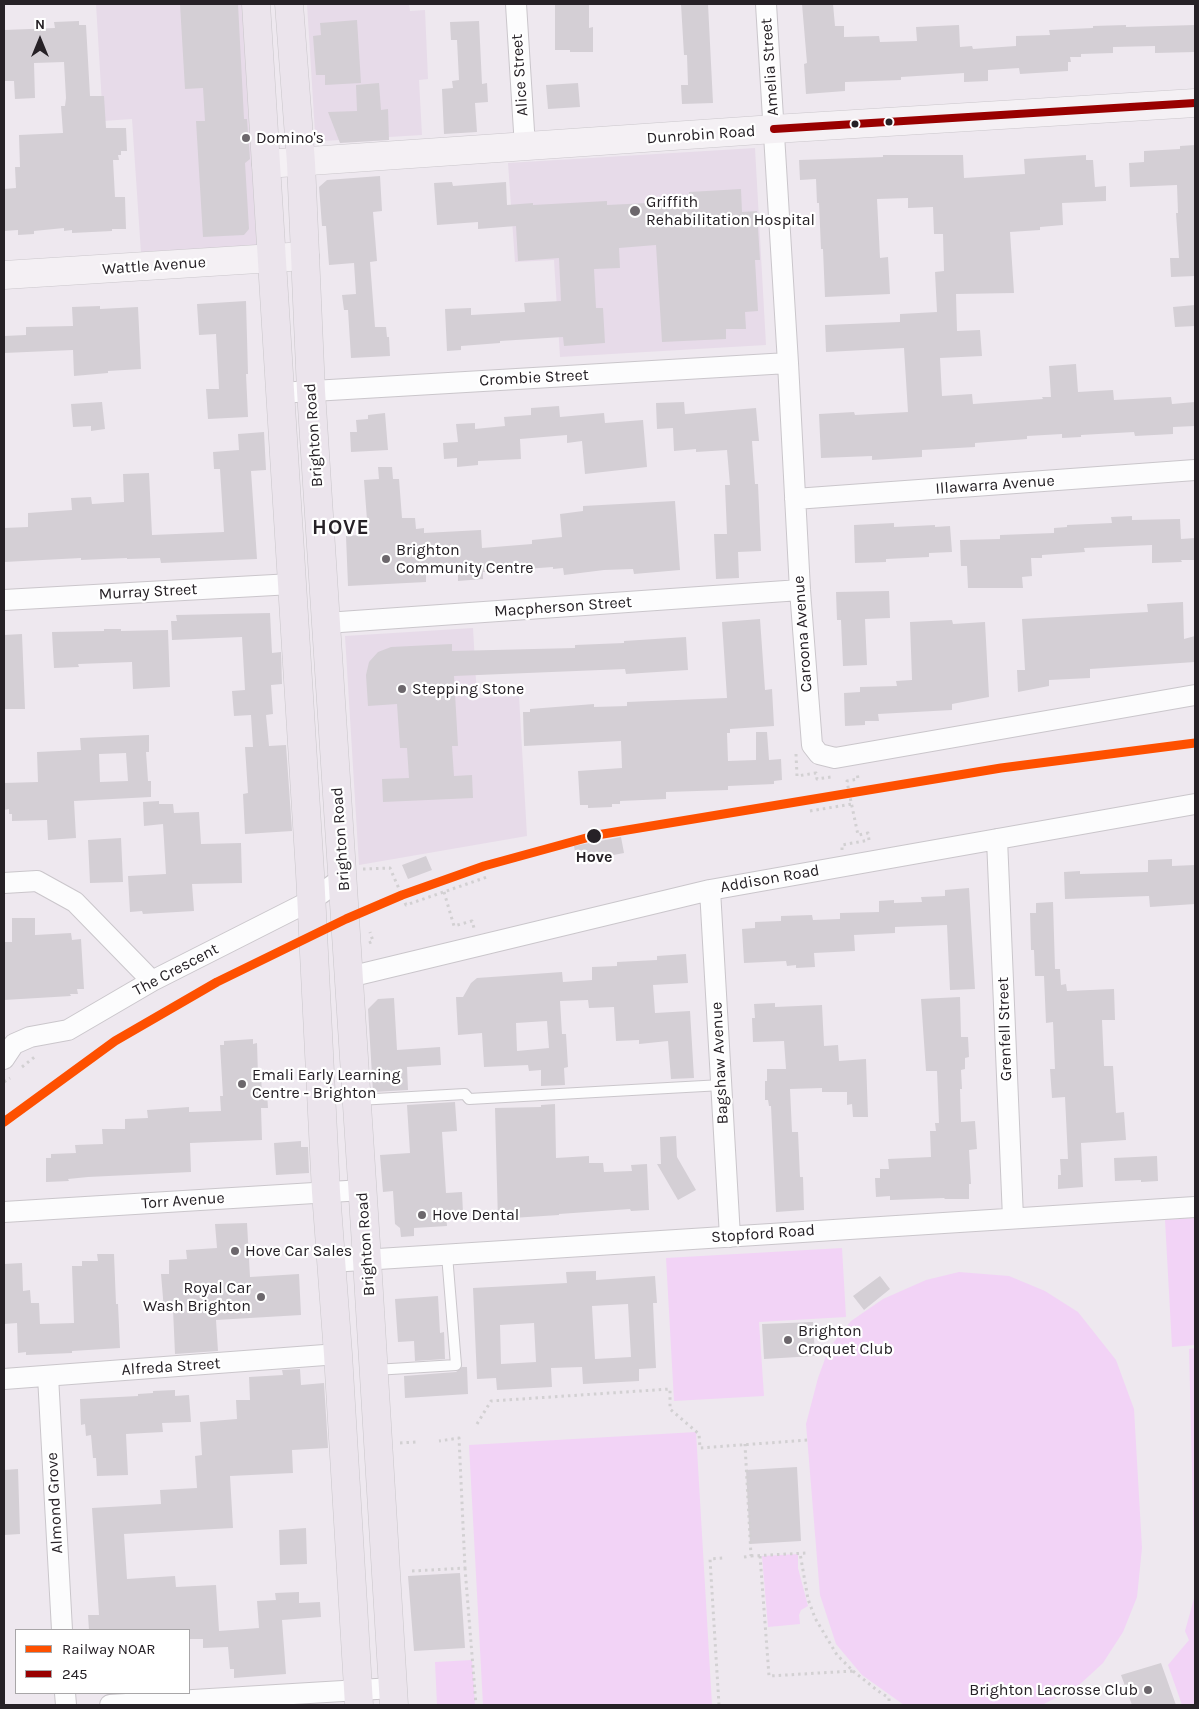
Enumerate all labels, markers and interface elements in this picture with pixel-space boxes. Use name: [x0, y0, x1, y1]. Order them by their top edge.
north arrow: [15, 15, 65, 65]
text: N: [35, 16, 45, 33]
street label: Amelia Street: [757, 17, 783, 117]
street label: Alice Street: [508, 33, 532, 117]
unlabelled marker: [884, 117, 894, 127]
unlabelled marker: [850, 119, 860, 129]
street label: Dunrobin Road: [646, 122, 756, 148]
place label: Domino's: [256, 128, 324, 148]
marker: Domino's: [240, 132, 252, 144]
place label: Griffith Rehabilitation Hospital: [646, 192, 815, 230]
marker: Griffith Rehabilitation Hospital: [628, 204, 642, 218]
street label: Wattle Avenue: [102, 253, 206, 279]
street label: Crombie Street: [479, 366, 589, 390]
street label: Brighton Road: [301, 382, 327, 488]
street label: Illawarra Avenue: [935, 471, 1055, 499]
district label: HOVE: [312, 515, 370, 541]
place label: Brighton Community Centre: [396, 540, 534, 578]
marker: Brighton Community Centre: [380, 553, 392, 565]
street label: Caroona Avenue: [789, 575, 817, 693]
street label: Murray Street: [98, 580, 198, 604]
street label: Macpherson Street: [493, 593, 633, 621]
place label: Stepping Stone: [412, 679, 524, 699]
marker: Stepping Stone: [396, 683, 408, 695]
street label: Brighton Road: [328, 786, 354, 892]
marker: Hove: [585, 827, 603, 845]
place label: Hove: [575, 847, 613, 867]
street label: Addison Road: [719, 861, 821, 897]
street label: The Crescent: [130, 939, 222, 1001]
street label: Grenfell Street: [994, 977, 1016, 1081]
street label: Bagshaw Avenue: [707, 1001, 733, 1125]
place label: Emali Early Learning Centre - Brighton: [252, 1065, 401, 1103]
marker: Emali Early Learning Centre - Brighton: [236, 1078, 248, 1090]
street label: Torr Avenue: [141, 1189, 225, 1213]
street label: Brighton Road: [353, 1191, 379, 1297]
place label: Hove Dental: [432, 1205, 519, 1225]
marker: Hove Dental: [416, 1209, 428, 1221]
street label: Stopford Road: [711, 1221, 815, 1247]
place label: Hove Car Sales: [245, 1241, 352, 1261]
marker: Hove Car Sales: [229, 1245, 241, 1257]
place label: Royal Car Wash Brighton: [143, 1278, 251, 1316]
marker: Royal Car Wash Brighton: [255, 1291, 267, 1303]
place label: Brighton Croquet Club: [798, 1321, 893, 1359]
marker: Brighton Croquet Club: [782, 1334, 794, 1346]
street label: Alfreda Street: [121, 1354, 221, 1380]
street label: Almond Grove: [43, 1452, 67, 1554]
legend: [15, 1629, 190, 1694]
text: Railway NOAR: [62, 1640, 156, 1658]
text: 245: [62, 1665, 88, 1683]
place label: Brighton Lacrosse Club: [969, 1680, 1138, 1700]
marker: Brighton Lacrosse Club: [1142, 1684, 1154, 1696]

